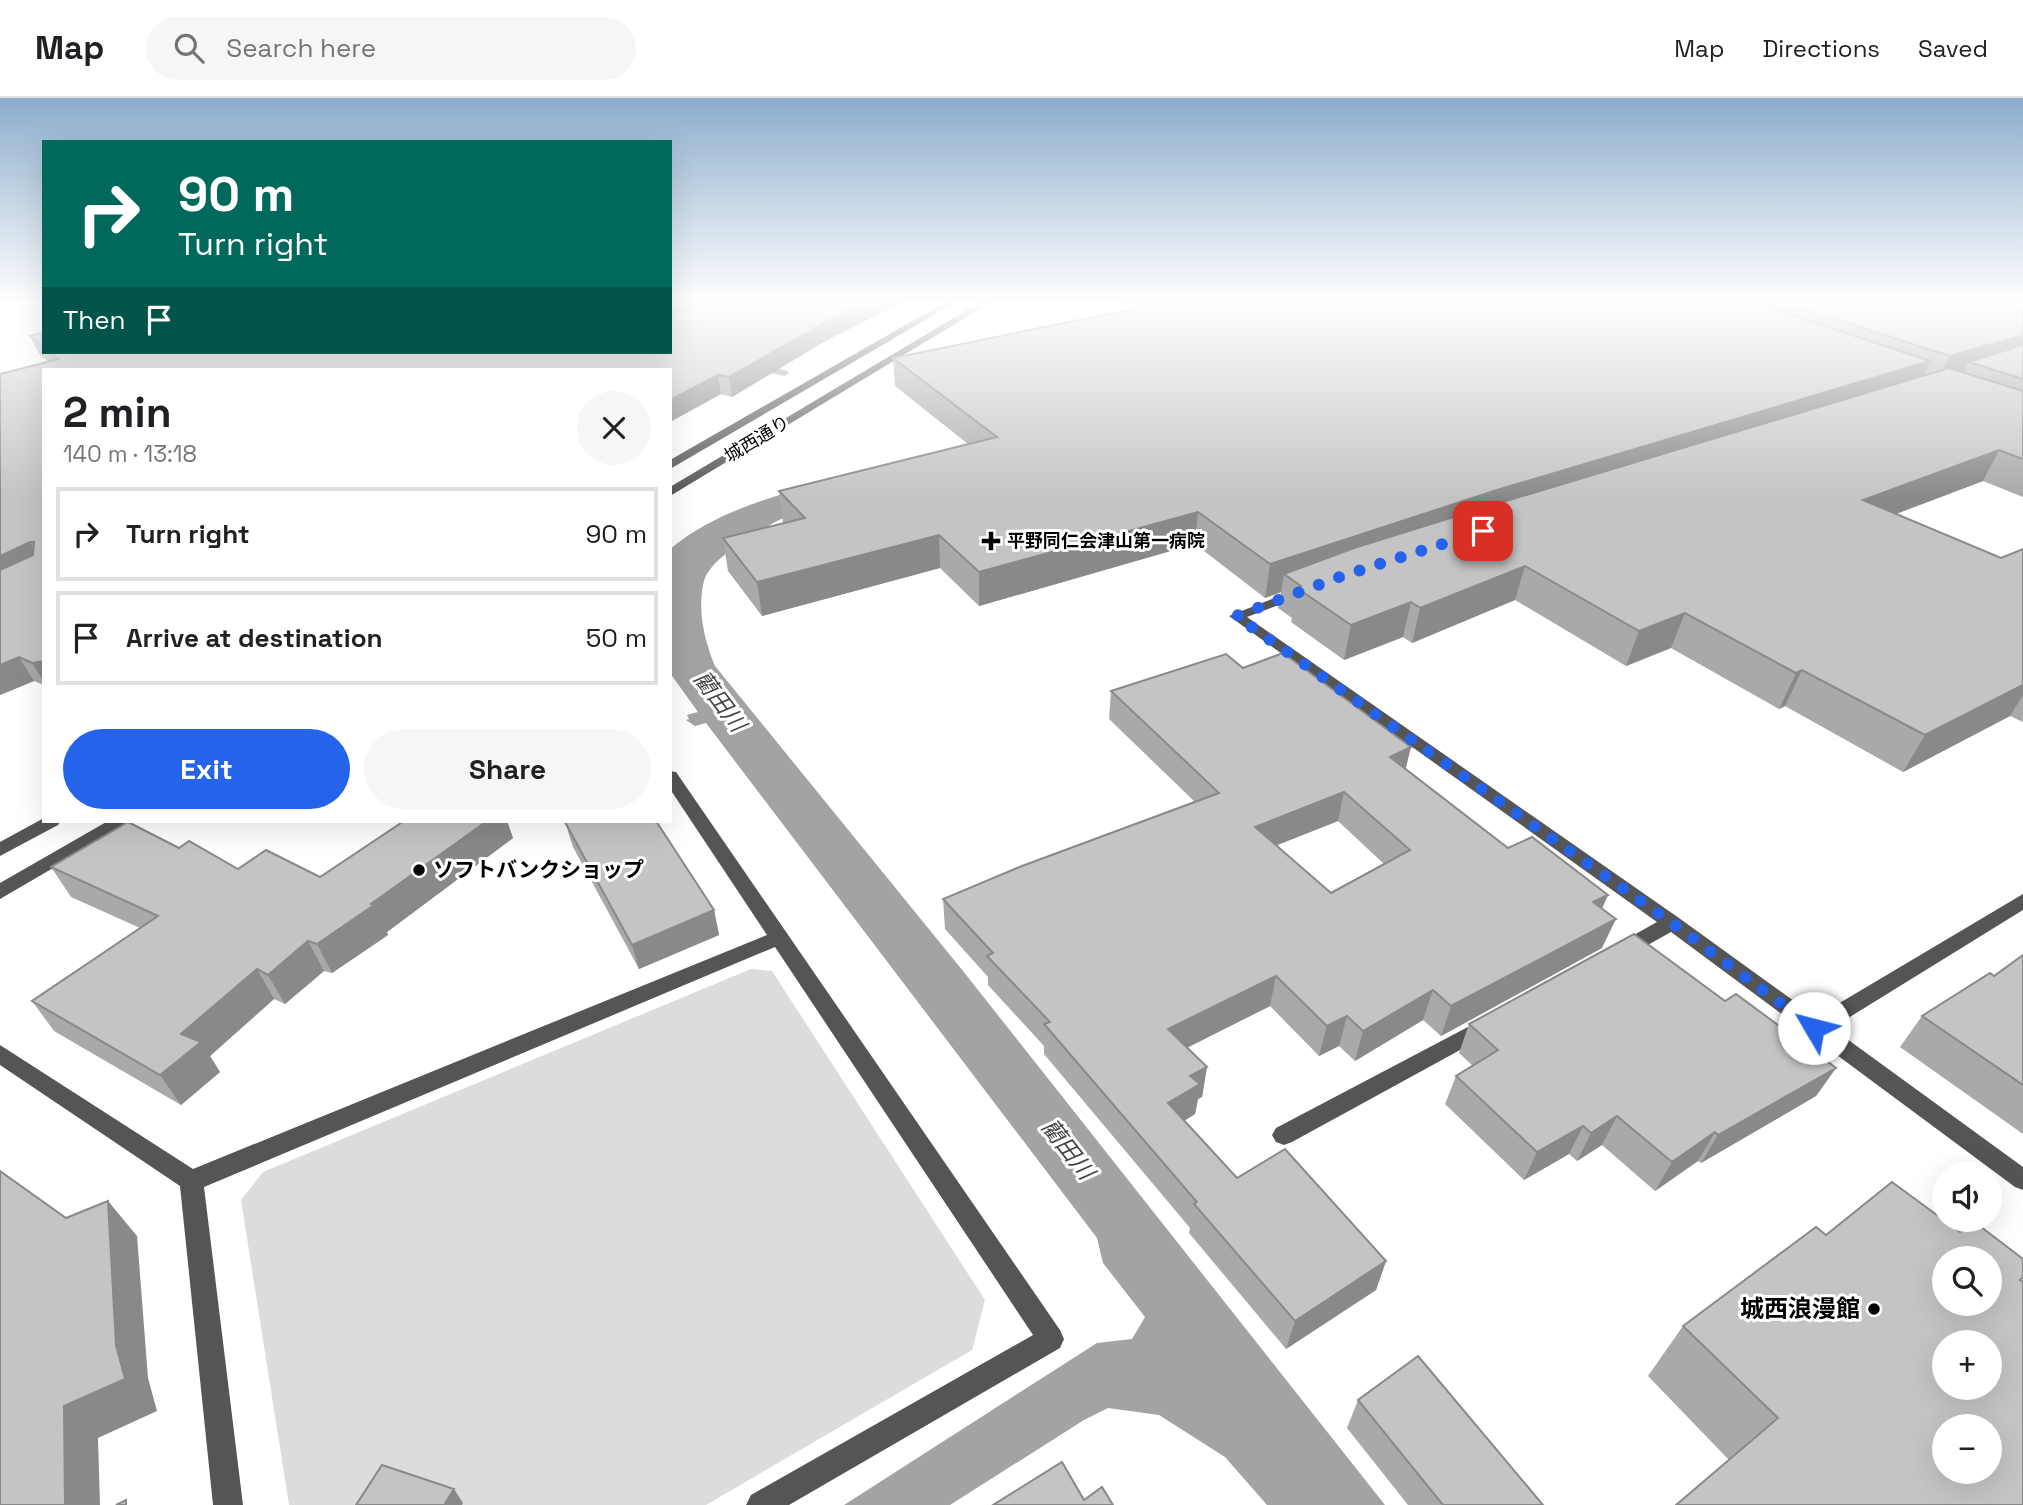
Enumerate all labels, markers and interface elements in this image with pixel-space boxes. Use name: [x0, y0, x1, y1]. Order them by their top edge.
search box: [146, 17, 636, 80]
text: Map: [35, 27, 104, 69]
icon: search: [170, 29, 208, 67]
text: Search here: [226, 31, 376, 65]
text: Map: [1674, 33, 1724, 64]
text: Directions: [1762, 33, 1880, 64]
text: Saved: [1918, 33, 1988, 64]
text: 90 m: [178, 163, 294, 225]
icon: right: [63, 168, 154, 259]
text: Turn right: [178, 224, 328, 264]
icon: arrive: [140, 301, 178, 339]
text: Then: [63, 303, 126, 337]
text: 2 min: [63, 386, 172, 439]
button: close: [577, 391, 651, 465]
street label: 城西通り: [720, 410, 794, 467]
text: 140 m · 13:18: [63, 439, 197, 469]
pin: [1453, 501, 1513, 561]
icon: arrive: [1464, 512, 1502, 550]
icon: right: [67, 515, 105, 553]
text: Turn right: [126, 517, 250, 551]
text: 90 m: [585, 517, 647, 551]
place label: 平野同仁会津山第一病院: [1007, 529, 1205, 552]
marker: 平野同仁会津山第一病院: [981, 531, 1001, 551]
icon: arrive: [67, 619, 105, 657]
text: Arrive at destination: [126, 621, 383, 655]
text: 50 m: [586, 621, 647, 655]
water label: 藺田川: [687, 664, 755, 740]
button: Exit: [63, 729, 350, 809]
button: Share: [364, 729, 651, 809]
place label: ソフトバンクショップ: [433, 856, 644, 883]
marker: ソフトバンクショップ: [411, 862, 427, 878]
position arrow: [1777, 991, 1851, 1065]
water label: 藺田川: [1035, 1113, 1103, 1188]
map controls: [1932, 1162, 2002, 1484]
button: sound: [1932, 1162, 2002, 1232]
button: search: [1932, 1246, 2002, 1316]
place label: 城西浪漫館: [1740, 1293, 1860, 1324]
marker: 城西浪漫館: [1866, 1301, 1882, 1317]
button: +: [1932, 1330, 2002, 1400]
button: −: [1932, 1414, 2002, 1484]

